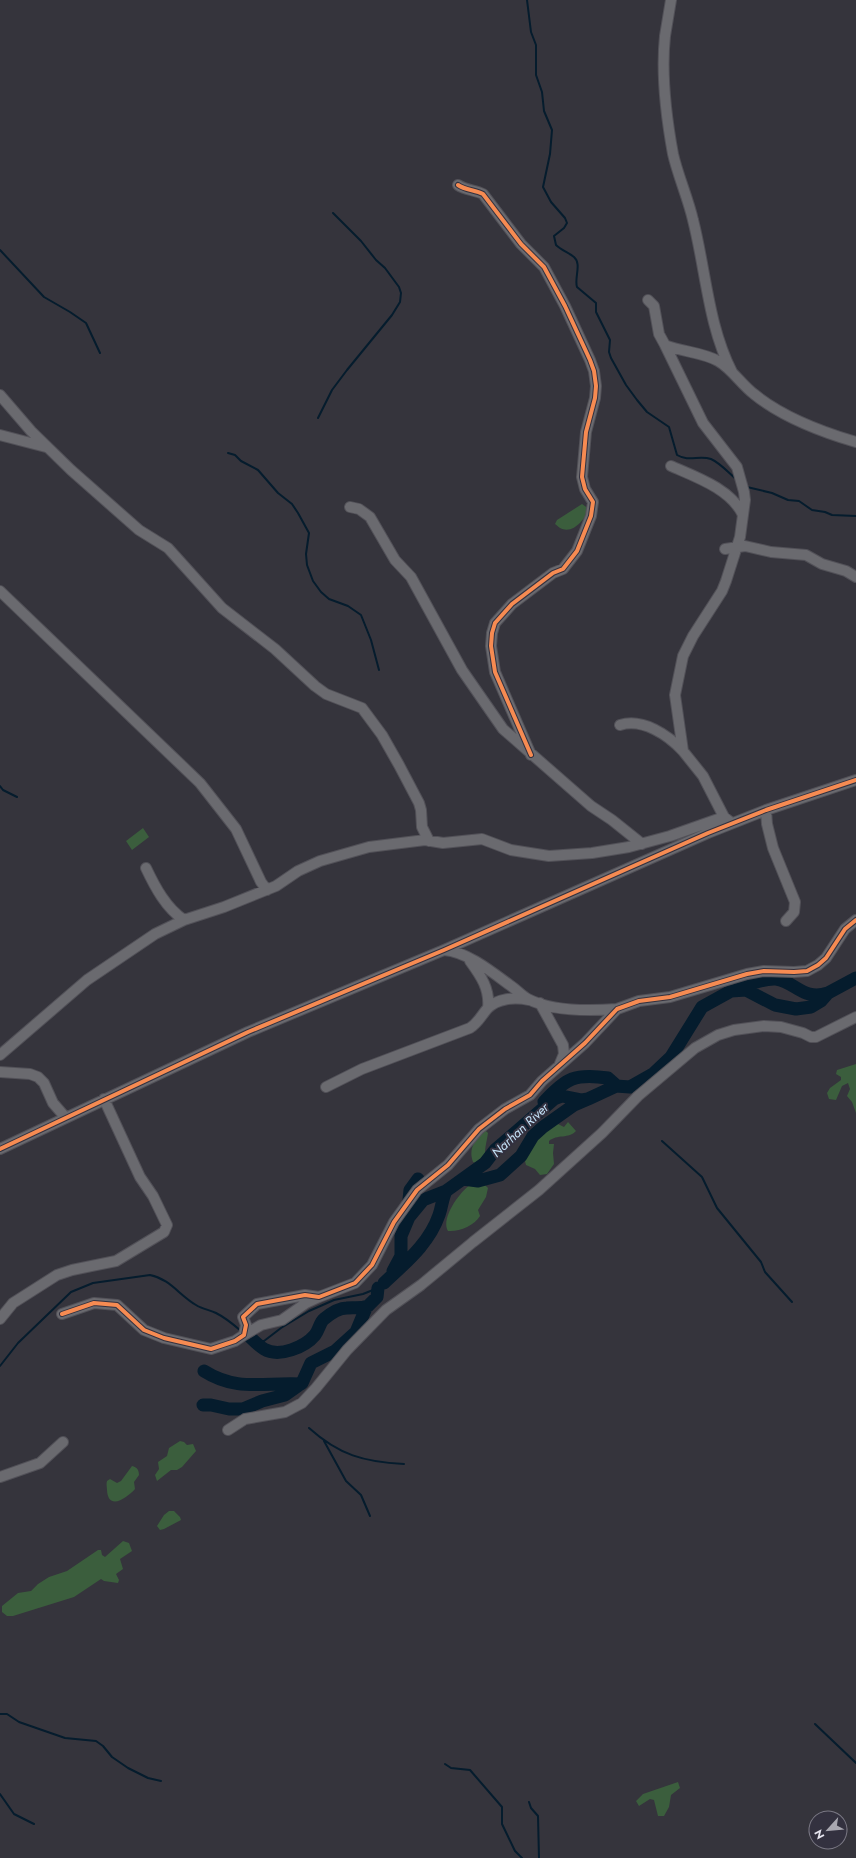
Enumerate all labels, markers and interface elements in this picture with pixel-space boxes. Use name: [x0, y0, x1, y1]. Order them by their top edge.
water label: Narhan River: [487, 1098, 553, 1162]
north arrow: [808, 1810, 848, 1850]
text: N: [810, 1827, 828, 1842]

